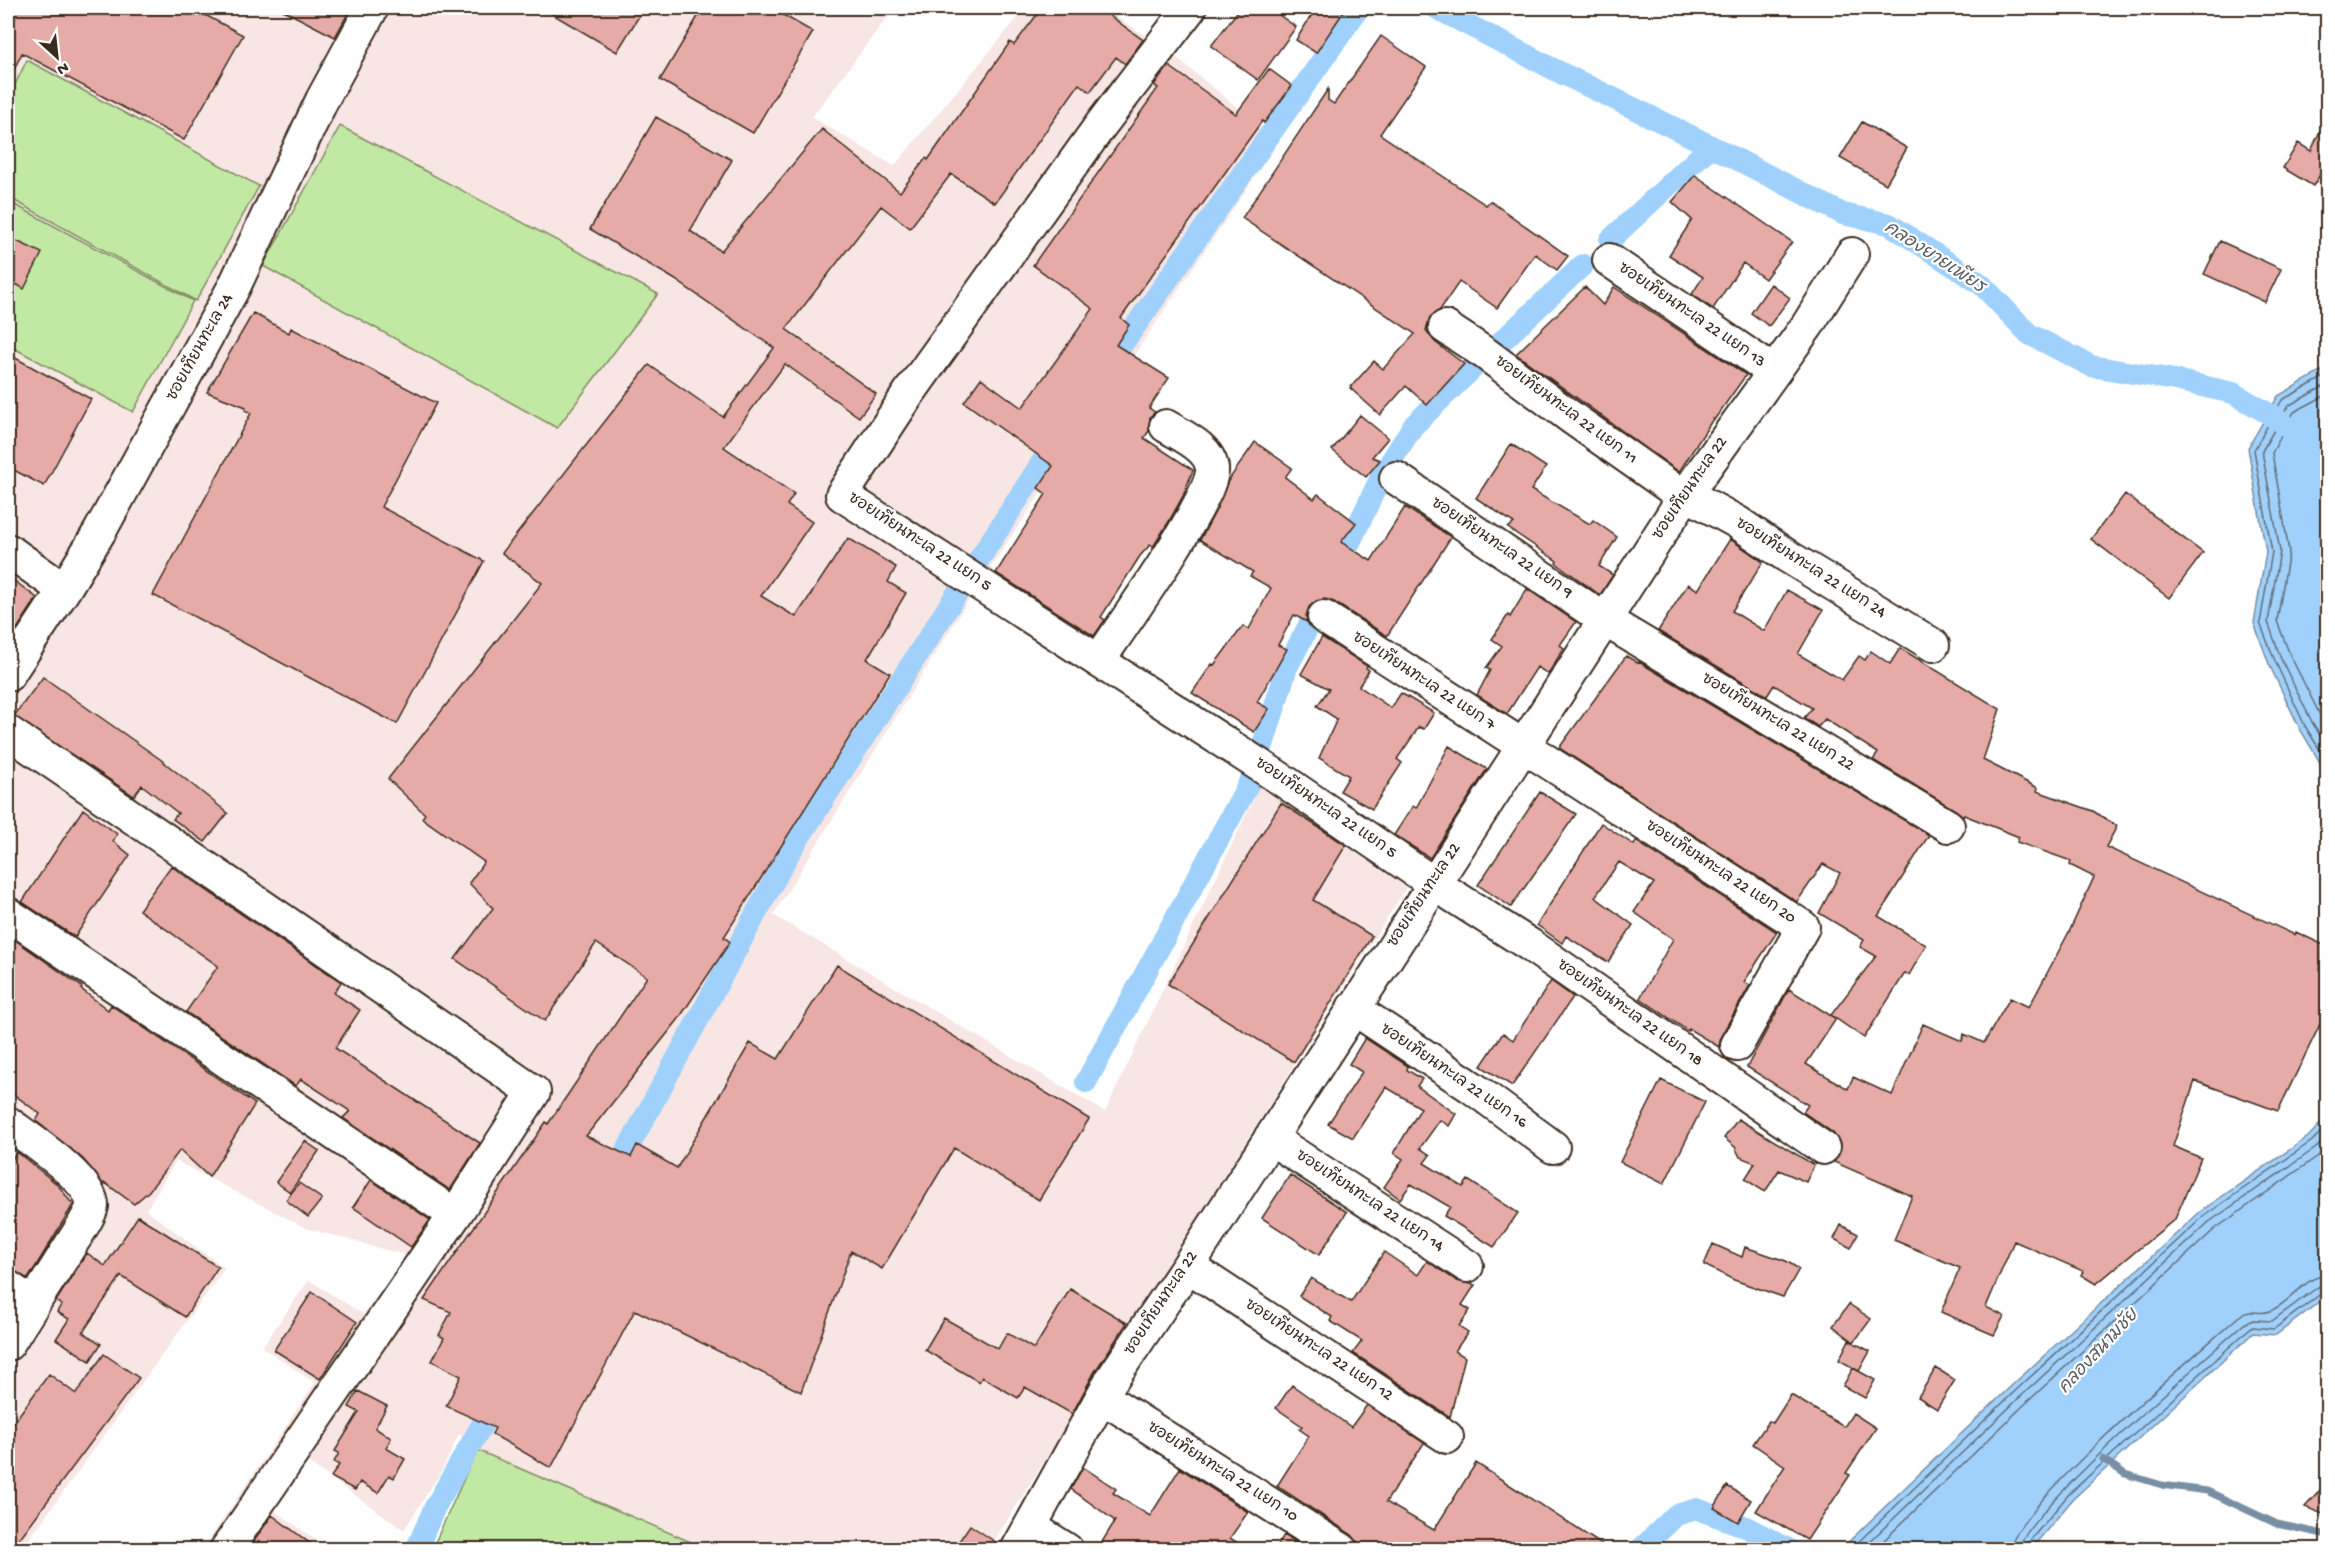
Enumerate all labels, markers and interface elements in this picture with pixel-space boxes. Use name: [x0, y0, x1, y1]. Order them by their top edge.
north arrow: [27, 27, 87, 87]
text: N: [53, 56, 71, 78]
water label: คลองยายเพียร: [1880, 215, 1991, 299]
street label: ซอยเทียนทะเล 22 แยก 13: [1614, 256, 1770, 372]
street label: ซอยเทียนทะเล 24: [160, 289, 239, 405]
street label: ซอยเทียนทะเล 22 แยก 11: [1490, 350, 1642, 469]
street label: ซอยเทียนทะเล 22: [1646, 432, 1733, 544]
street label: ซอยเทียนทะเล 22 แยก 5: [844, 486, 996, 596]
street label: ซอยเทียนทะเล 22 แยก 9: [1427, 491, 1578, 603]
street label: ซอยเทียนทะเล 22 แยก 24: [1731, 511, 1891, 623]
street label: ซอยเทียนทะเล 22 แยก 7: [1348, 625, 1501, 736]
street label: ซอยเทียนทะเล 22 แยก 22: [1697, 667, 1859, 776]
street label: ซอยเทียนทะเล 22 แยก 5: [1250, 751, 1402, 864]
street label: ซอยเทียนทะเล 22 แยก 20: [1641, 814, 1801, 929]
street label: ซอยเทียนทะเล 22: [1381, 838, 1466, 952]
street label: ซอยเทียนทะเล 22 แยก 18: [1552, 953, 1708, 1072]
street label: ซอยเทียนทะเล 22 แยก 16: [1376, 1017, 1533, 1134]
street label: ซอยเทียนทะเล 22 แยก 14: [1291, 1144, 1449, 1257]
street label: ซอยเทียนทะเล 22: [1118, 1246, 1203, 1360]
street label: ซอยเทียนทะเล 22 แยก 12: [1240, 1293, 1398, 1406]
water label: คลองสนามชัย: [2053, 1303, 2145, 1398]
street label: ซอยเทียนทะเล 22 แยก 10: [1143, 1415, 1303, 1527]

